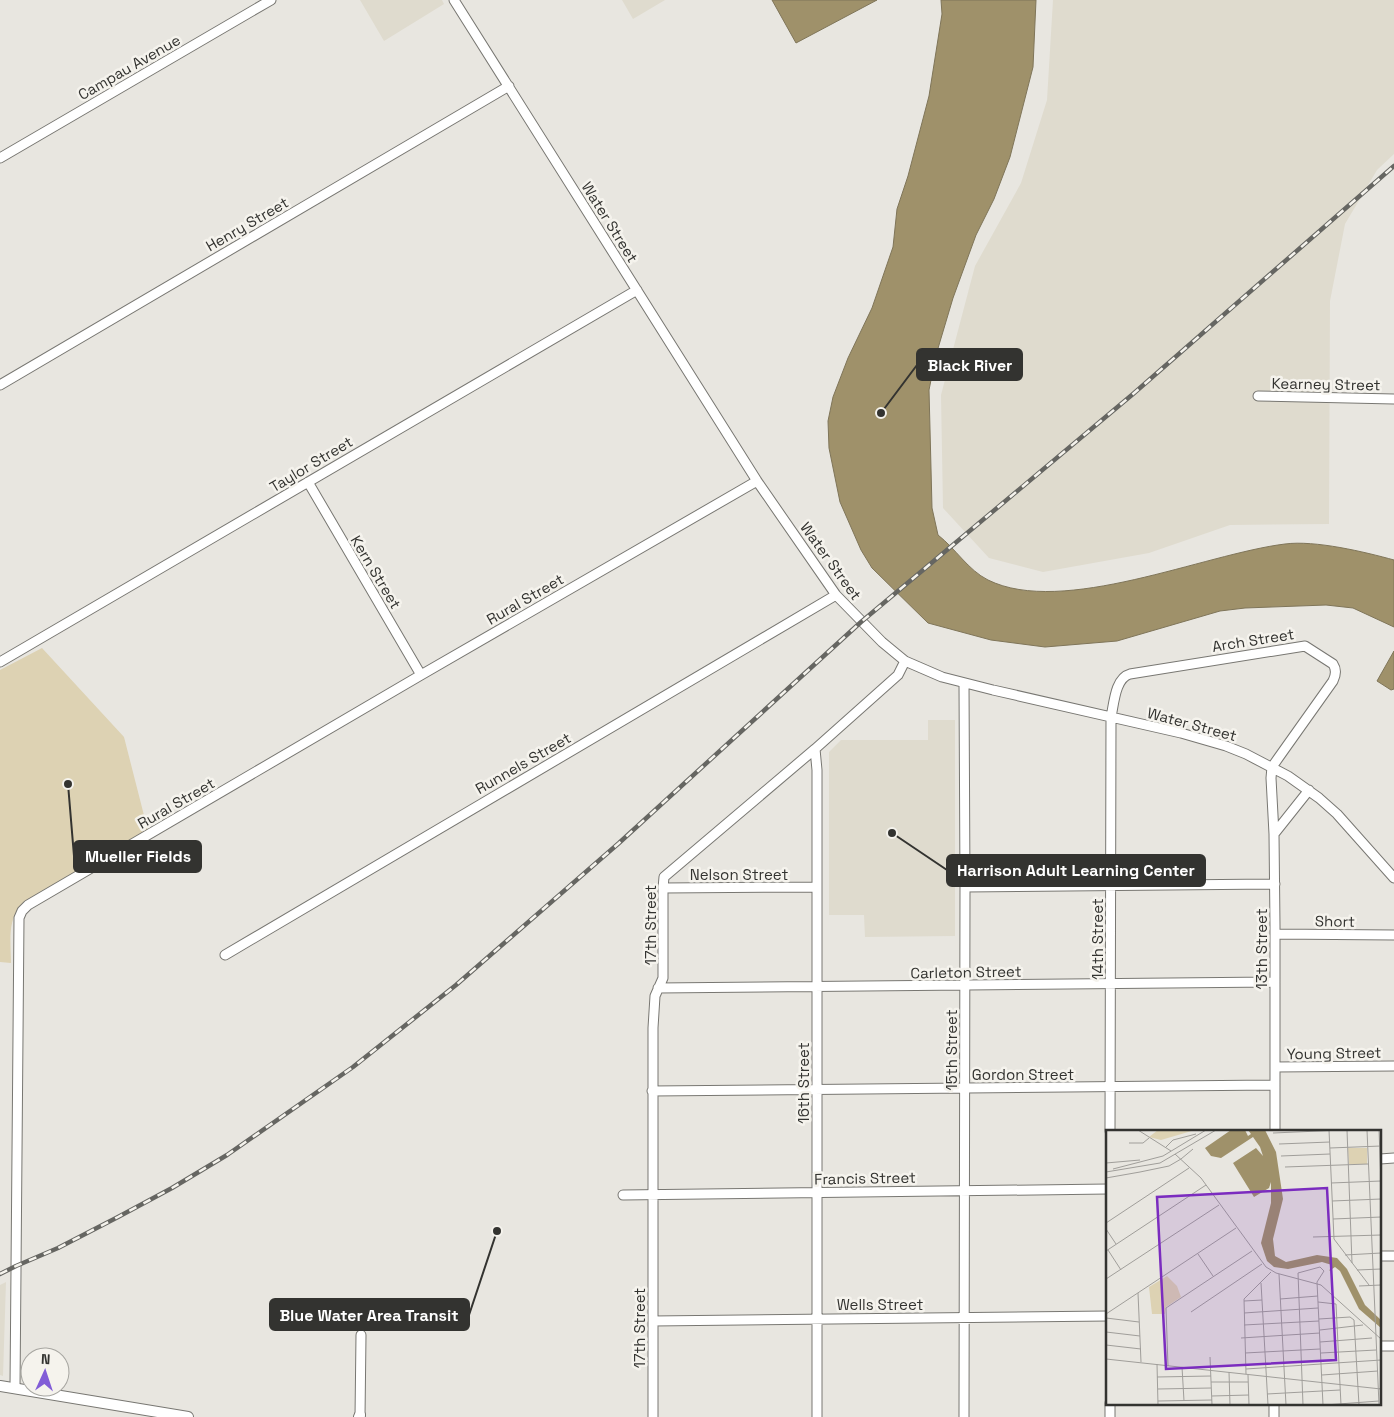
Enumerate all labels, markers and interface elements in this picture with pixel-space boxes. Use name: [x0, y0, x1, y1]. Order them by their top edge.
street label: Campau Avenue: [74, 30, 184, 104]
street label: Water Street: [578, 178, 642, 266]
street label: Henry Street: [202, 193, 292, 255]
callout: Black River: [917, 349, 1022, 380]
text: Black River: [928, 355, 1012, 376]
street label: Kearney Street: [1271, 374, 1381, 394]
street label: Taylor Street: [266, 432, 356, 496]
street label: Water Street: [796, 518, 866, 604]
street label: Kern Street: [347, 532, 405, 612]
street label: Rural Street: [483, 569, 567, 629]
street label: Arch Street: [1211, 624, 1295, 656]
street label: Water Street: [1145, 703, 1239, 745]
street label: Runnels Street: [472, 728, 574, 798]
street label: Rural Street: [134, 773, 218, 833]
callout: Mueller Fields: [74, 841, 201, 872]
text: Mueller Fields: [85, 846, 191, 867]
callout: Harrison Adult Learning Center: [947, 855, 1205, 886]
text: Harrison Adult Learning Center: [957, 860, 1195, 881]
street label: Nelson Street: [690, 865, 788, 884]
street label: 17th Street: [641, 885, 660, 965]
street label: 14th Street: [1088, 898, 1107, 980]
street label: 13th Street: [1252, 908, 1271, 990]
street label: Short: [1315, 911, 1355, 931]
street label: Carleton Street: [910, 962, 1022, 982]
street label: 15th Street: [942, 1009, 961, 1091]
street label: 16th Street: [794, 1042, 813, 1124]
street label: Young Street: [1286, 1043, 1382, 1063]
street label: Gordon Street: [972, 1065, 1074, 1084]
inset map: [1106, 1130, 1382, 1404]
street label: Francis Street: [814, 1168, 916, 1188]
street label: 17th Street: [630, 1288, 649, 1368]
street label: Wells Street: [837, 1295, 923, 1314]
callout: Blue Water Area Transit: [270, 1299, 469, 1330]
text: Blue Water Area Transit: [279, 1305, 459, 1326]
north arrow: [20, 1347, 70, 1397]
text: N: [41, 1350, 51, 1368]

